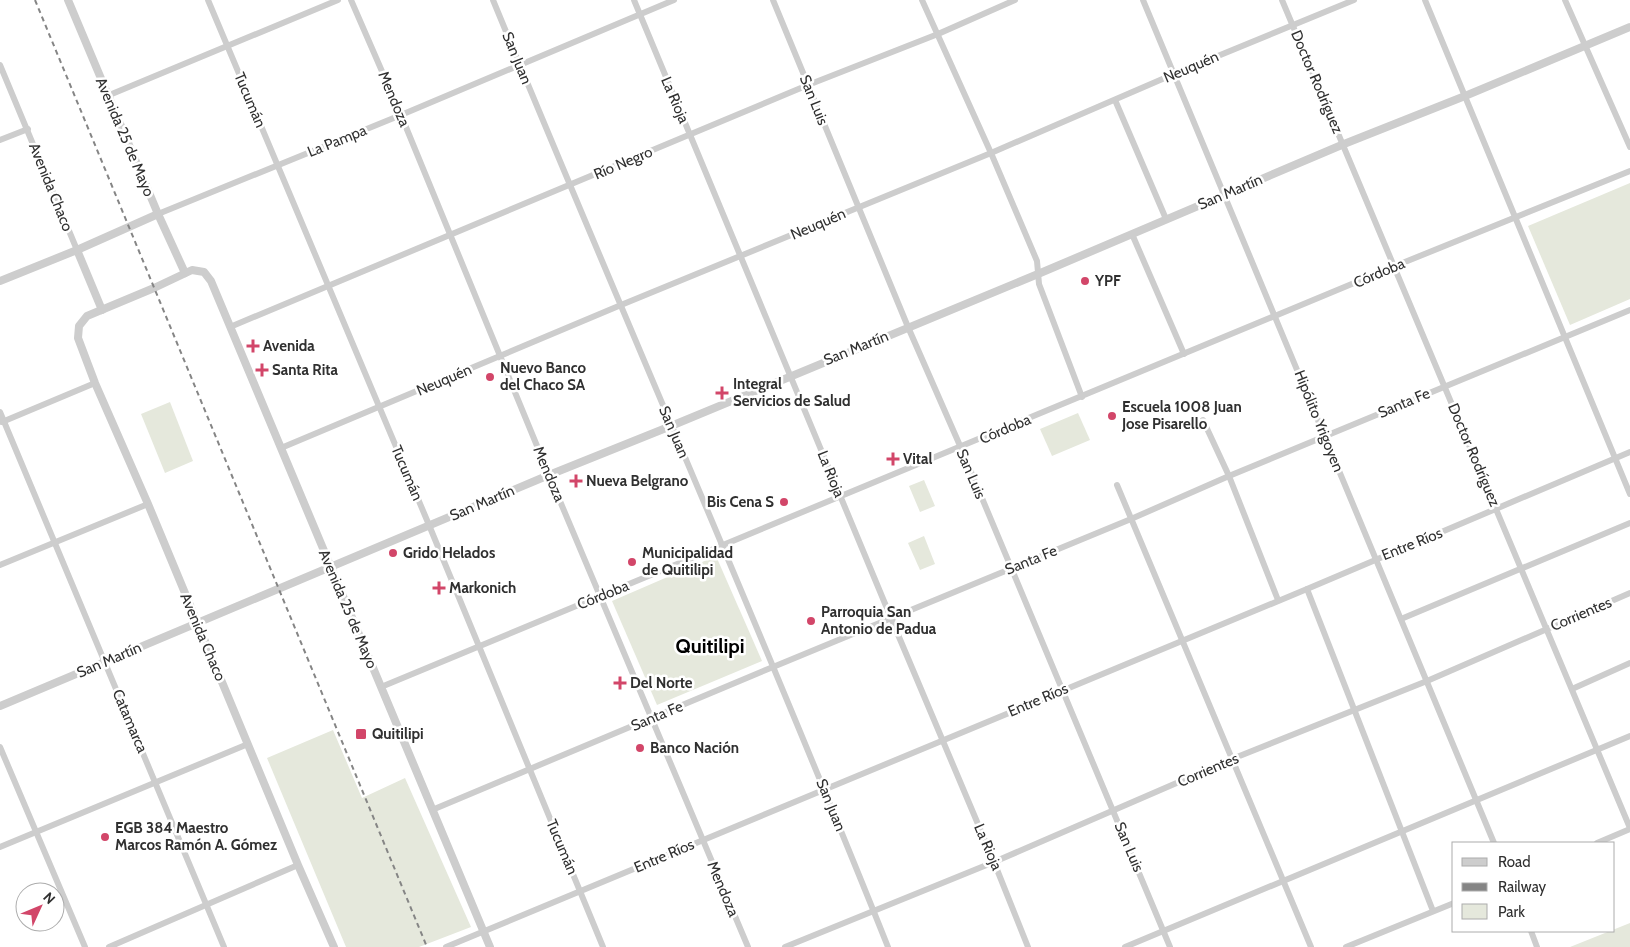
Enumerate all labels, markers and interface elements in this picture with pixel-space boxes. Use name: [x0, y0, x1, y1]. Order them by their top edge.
street label: Doctor Rodríguez: [1287, 28, 1347, 136]
street label: San Juan: [498, 29, 536, 87]
street label: Neuquén: [1161, 47, 1221, 87]
street label: Mendoza: [374, 68, 414, 130]
street label: Tucumán: [230, 70, 270, 130]
street label: San Luis: [796, 72, 832, 128]
street label: La Rioja: [657, 74, 693, 127]
street label: Avenida 25 de Mayo: [92, 75, 158, 199]
street label: La Pampa: [305, 121, 370, 161]
street label: Avenida Chaco: [25, 140, 77, 234]
street label: Río Negro: [591, 143, 655, 183]
street label: San Martín: [1195, 170, 1265, 214]
street label: Neuquén: [788, 204, 848, 244]
street label: Córdoba: [1351, 254, 1408, 292]
place label: YPF: [1094, 272, 1121, 290]
marker: YPF: [1079, 275, 1091, 287]
street label: San Martín: [821, 327, 891, 369]
place label: Avenida: [263, 337, 315, 355]
marker: Avenida: [247, 340, 259, 352]
place label: Nuevo Banco del Chaco SA: [500, 359, 586, 394]
street label: Neuquén: [414, 360, 474, 400]
place label: Santa Rita: [272, 361, 338, 379]
marker: Santa Rita: [256, 364, 268, 376]
street label: Hipólito Yrigoyen: [1290, 368, 1348, 474]
marker: Nuevo Banco del Chaco SA: [484, 371, 496, 383]
place label: Integral Servicios de Salud: [733, 375, 851, 410]
street label: Santa Fe: [1375, 384, 1433, 422]
marker: Integral Servicios de Salud: [715, 386, 729, 400]
place label: Escuela 1008 Juan Jose Pisarello: [1121, 398, 1242, 433]
street label: Doctor Rodríguez: [1444, 401, 1504, 509]
street label: San Juan: [655, 403, 693, 461]
street label: Córdoba: [977, 410, 1034, 448]
marker: Escuela 1008 Juan Jose Pisarello: [1106, 410, 1118, 422]
street label: Tucumán: [387, 443, 427, 503]
street label: Mendoza: [529, 443, 569, 505]
street label: San Luis: [952, 446, 990, 502]
street label: La Rioja: [814, 448, 849, 501]
place label: Vital: [903, 450, 932, 468]
marker: Vital: [887, 453, 899, 465]
place label: Nueva Belgrano: [586, 472, 689, 490]
marker: Nueva Belgrano: [570, 475, 582, 487]
street label: San Martín: [447, 481, 517, 525]
place label: Bis Cena S: [707, 493, 774, 511]
marker: Bis Cena S: [778, 496, 790, 508]
street label: Entre Ríos: [1379, 524, 1445, 564]
street label: Santa Fe: [1002, 541, 1060, 579]
place label: Grido Helados: [403, 544, 495, 562]
place label: Municipalidad de Quitilipi: [642, 544, 733, 579]
street label: Avenida 25 de Mayo: [315, 547, 381, 671]
marker: Grido Helados: [387, 547, 399, 559]
marker: Municipalidad de Quitilipi: [626, 556, 638, 568]
street label: Córdoba: [575, 576, 632, 613]
place label: Markonich: [449, 579, 516, 597]
marker: Markonich: [433, 582, 445, 594]
street label: Avenida Chaco: [176, 590, 230, 684]
street label: Corrientes: [1548, 593, 1614, 635]
place label: Parroquia San Antonio de Padua: [821, 603, 937, 638]
marker: Parroquia San Antonio de Padua: [805, 615, 817, 627]
district label: Quitilipi: [676, 634, 744, 658]
street label: San Martín: [74, 638, 144, 682]
place label: Del Norte: [630, 674, 693, 692]
marker: Del Norte: [614, 677, 626, 689]
street label: Entre Ríos: [1005, 679, 1071, 721]
street label: Catamarca: [109, 686, 152, 756]
street label: Santa Fe: [628, 697, 686, 735]
place label: Quitilipi: [372, 725, 424, 743]
marker: Quitilipi: [354, 727, 368, 741]
place label: Banco Nación: [650, 739, 739, 757]
marker: Banco Nación: [634, 742, 646, 754]
street label: Corrientes: [1175, 749, 1241, 791]
street label: San Juan: [812, 776, 850, 834]
street label: Tucumán: [542, 817, 582, 877]
place label: EGB 384 Maestro Marcos Ramón A. Gómez: [115, 819, 277, 854]
street label: San Luis: [1110, 819, 1148, 875]
street label: La Rioja: [970, 821, 1006, 874]
marker: EGB 384 Maestro Marcos Ramón A. Gómez: [99, 831, 111, 843]
street label: Entre Ríos: [631, 835, 697, 877]
legend: [1452, 842, 1615, 932]
text: Road: [1498, 853, 1531, 871]
street label: Mendoza: [703, 858, 743, 920]
text: Railway: [1498, 878, 1547, 896]
north arrow: [15, 882, 65, 932]
text: N: [39, 888, 59, 908]
text: Park: [1498, 903, 1525, 921]

